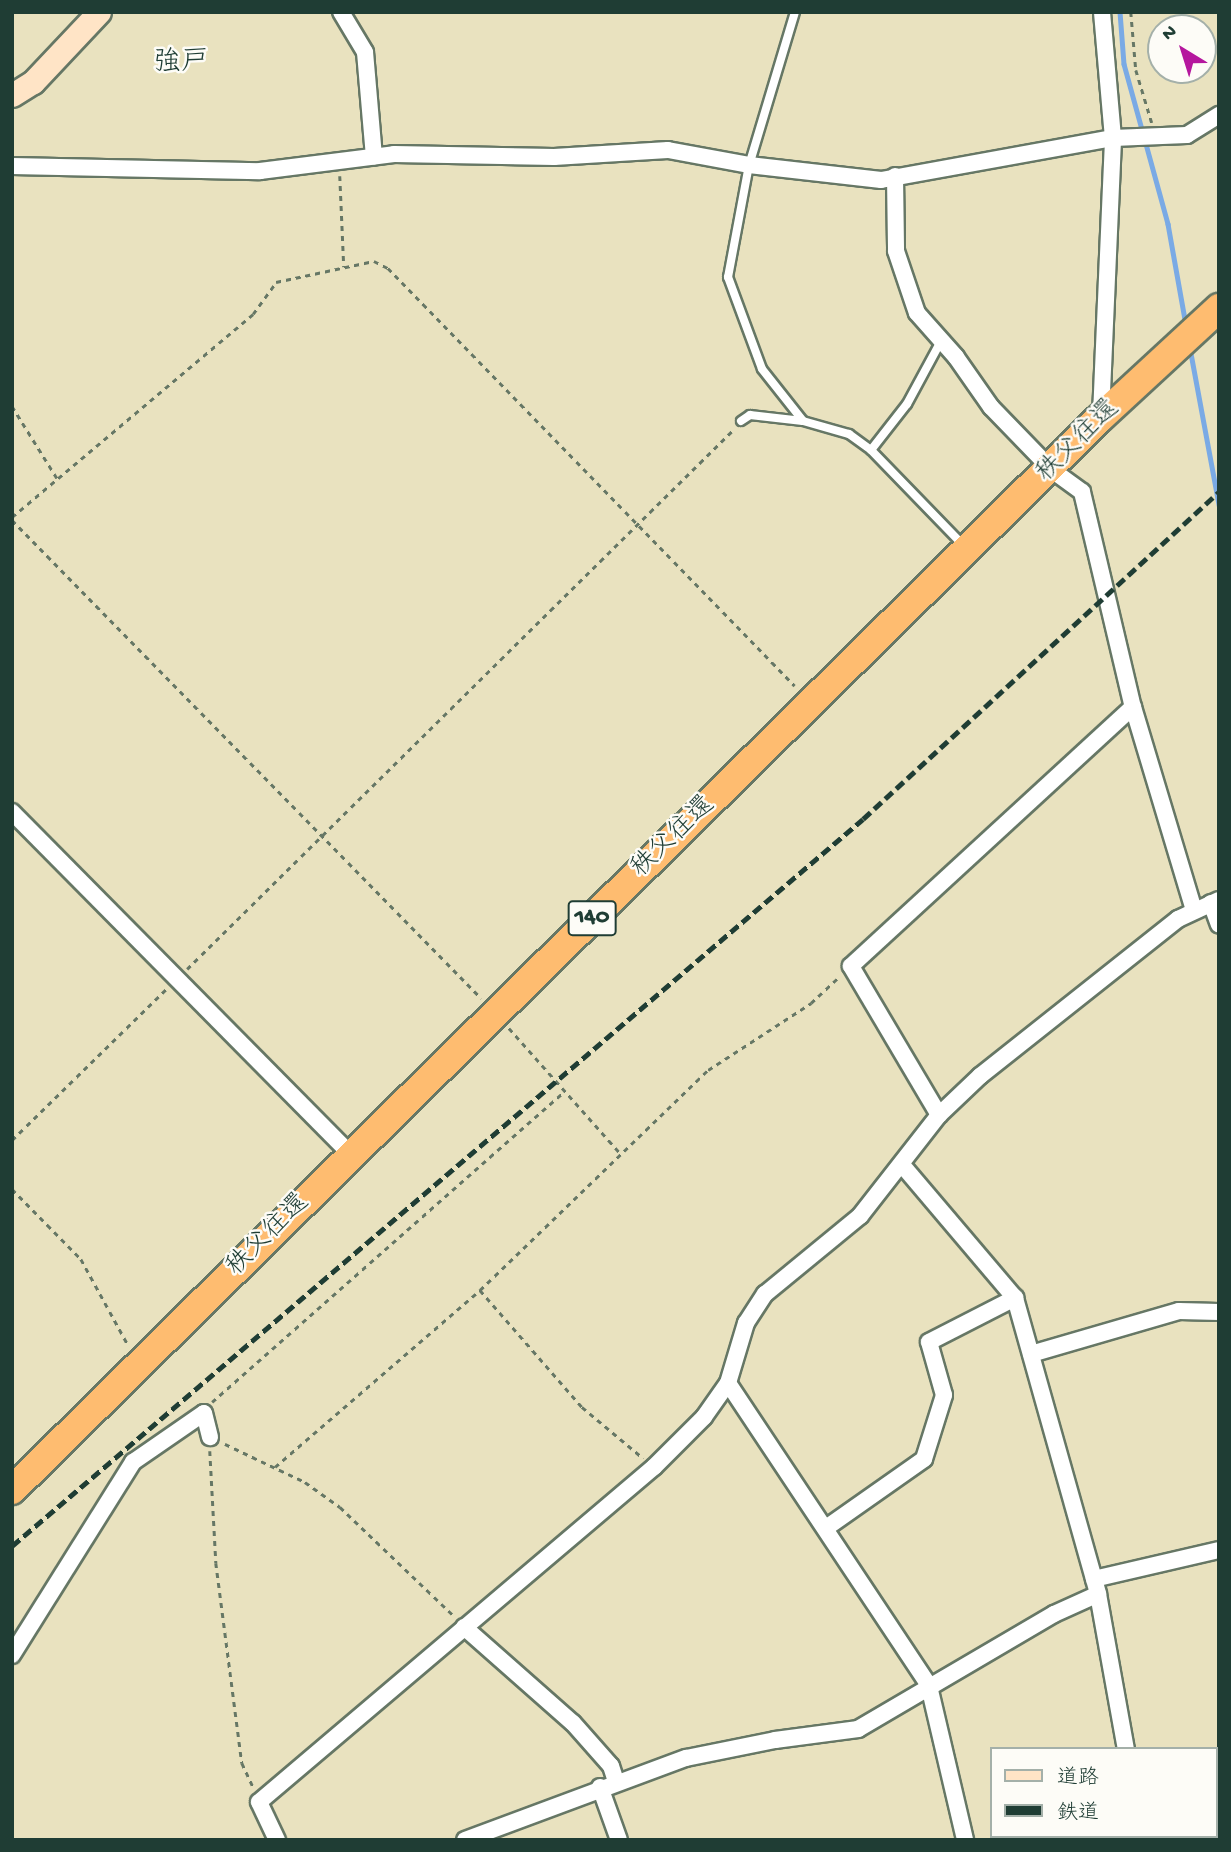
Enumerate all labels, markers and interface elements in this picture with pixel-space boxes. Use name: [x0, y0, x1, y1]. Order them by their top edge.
north arrow: [1147, 14, 1217, 84]
text: N: [1158, 21, 1182, 47]
district label: 強戸: [153, 47, 209, 81]
street label: 秩父往還: [1031, 394, 1127, 490]
street label: 秩父往還: [626, 791, 722, 885]
road number: 140: [568, 898, 616, 938]
street label: 秩父往還: [221, 1188, 317, 1284]
legend: [990, 1747, 1217, 1838]
text: 道路: [1057, 1767, 1099, 1792]
text: 鉄道: [1057, 1802, 1099, 1827]

